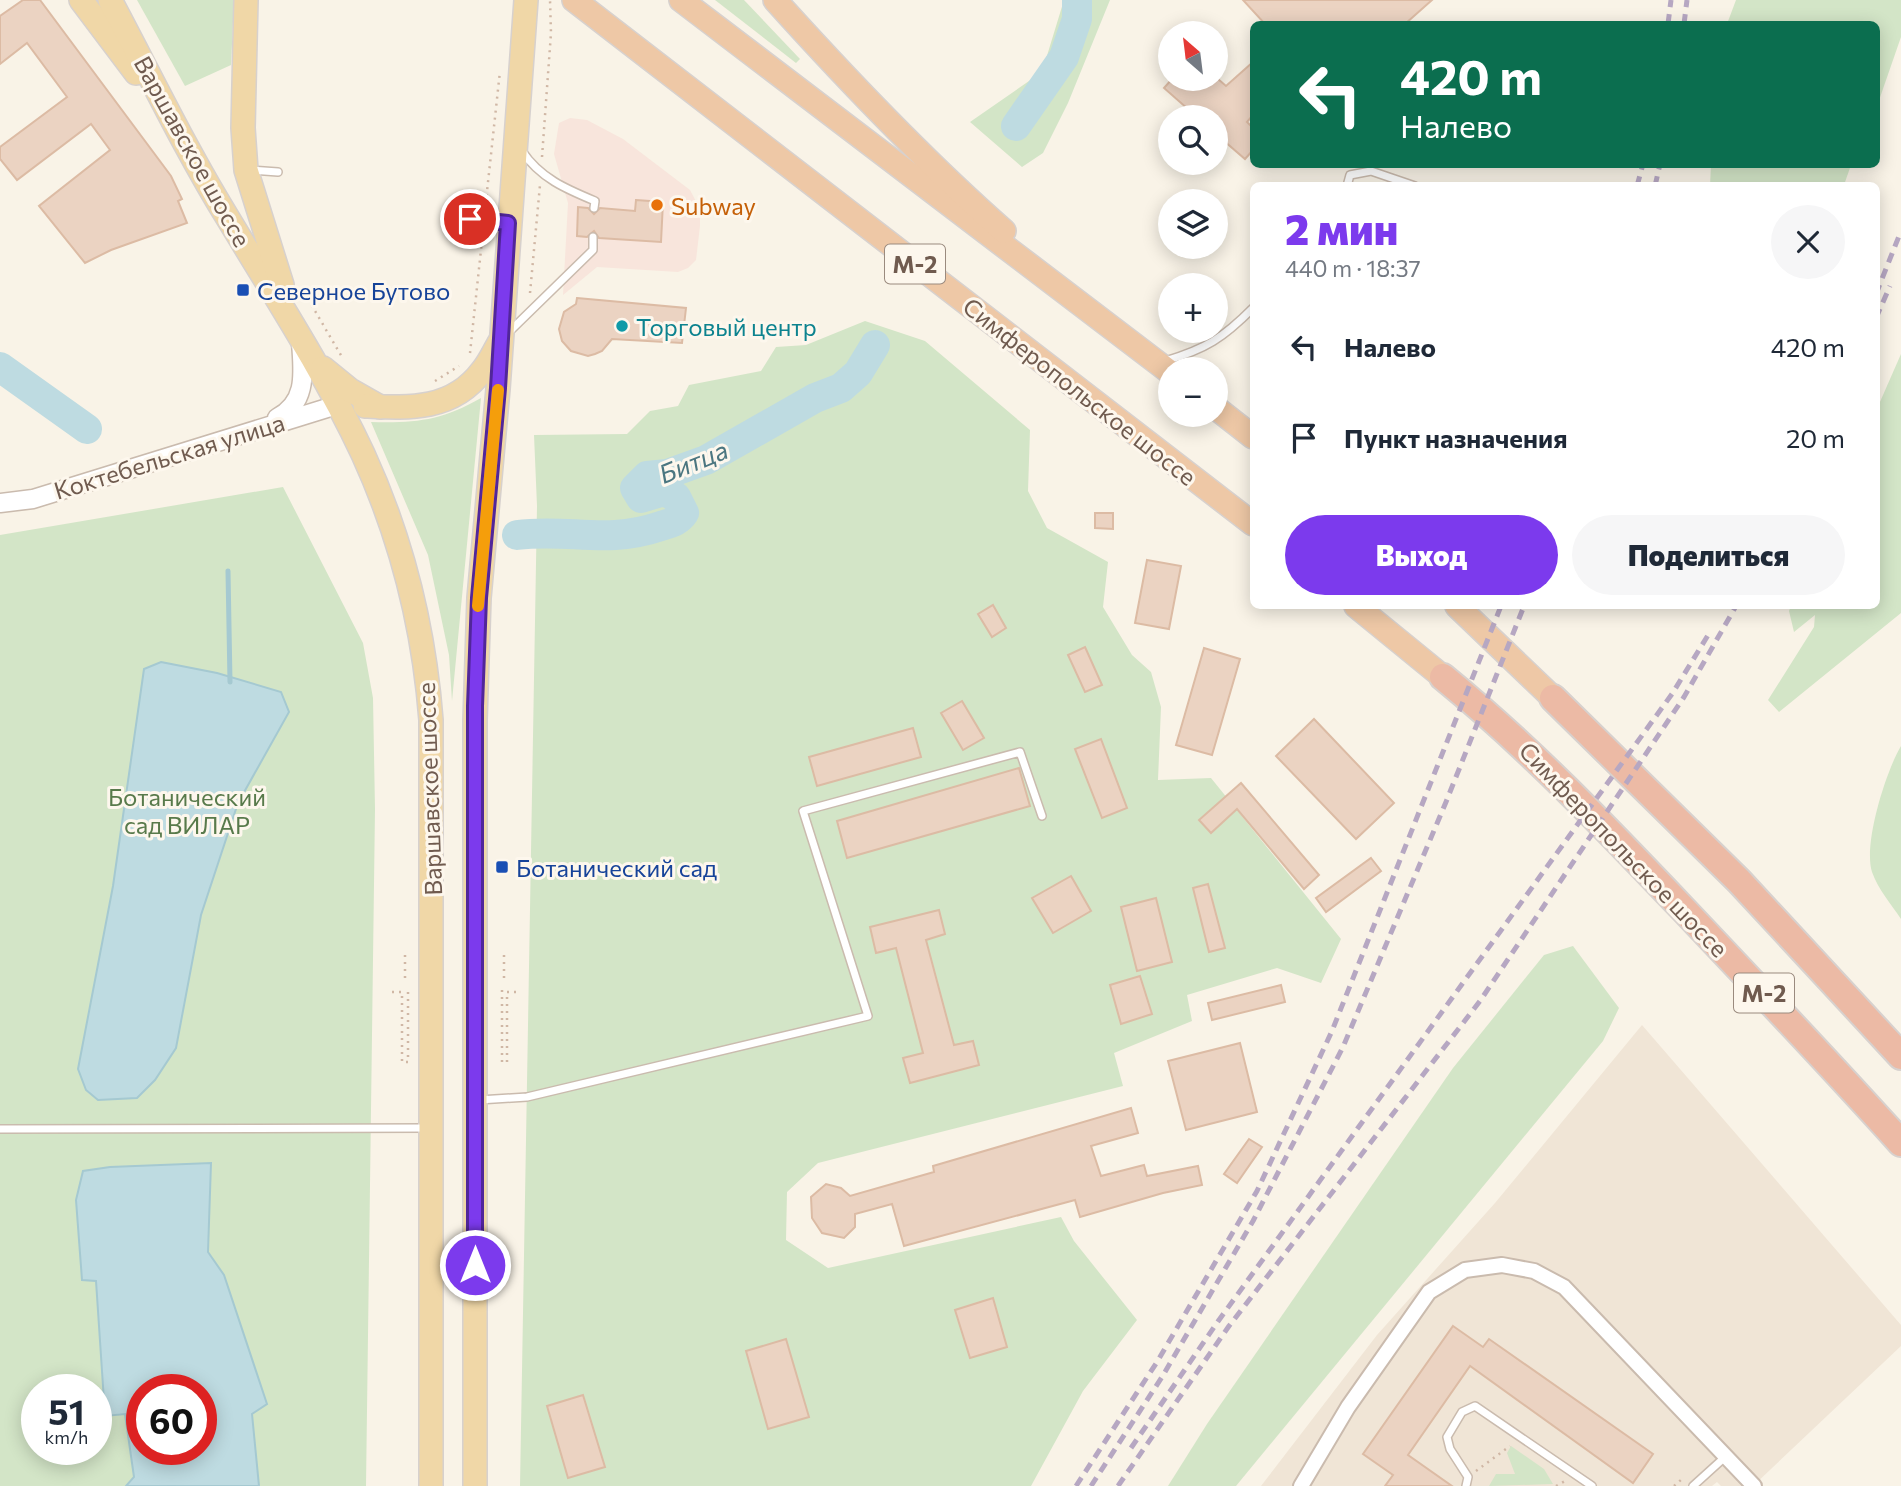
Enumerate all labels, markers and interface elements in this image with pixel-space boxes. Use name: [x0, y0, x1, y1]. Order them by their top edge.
north arrow: [1158, 21, 1228, 91]
map controls: [1158, 21, 1228, 427]
text: 420 m: [1400, 45, 1542, 105]
icon: left: [1285, 49, 1376, 140]
street label: Варшавское шоссе: [129, 51, 257, 251]
button: search: [1158, 105, 1228, 175]
text: Налево: [1400, 105, 1512, 145]
pin: [440, 189, 500, 249]
button: layers: [1158, 189, 1228, 259]
place label: Subway: [671, 191, 756, 220]
marker: Subway: [649, 197, 665, 213]
icon: arrive: [451, 200, 489, 238]
text: 2 мин: [1285, 202, 1398, 254]
button: close: [1771, 205, 1845, 279]
road number: М-2: [885, 244, 945, 284]
text: 440 m · 18:37: [1285, 254, 1421, 282]
button: +: [1158, 273, 1228, 343]
place label: Северное Бутово: [257, 276, 450, 305]
marker: Северное Бутово: [235, 282, 251, 298]
street label: Симферопольское шоссе: [958, 291, 1202, 491]
place label: Торговый центр: [636, 312, 817, 341]
marker: Торговый центр: [614, 318, 630, 334]
icon: left: [1285, 328, 1323, 366]
text: Налево: [1344, 331, 1436, 362]
text: 420 m: [1771, 331, 1845, 362]
button: −: [1158, 357, 1228, 427]
street label: Коктебельская улица: [50, 407, 288, 505]
icon: arrive: [1285, 419, 1323, 457]
text: Пункт назначения: [1344, 422, 1568, 453]
text: 20 m: [1786, 422, 1845, 453]
water label: Битца: [654, 433, 732, 489]
button: Выход: [1285, 515, 1558, 595]
button: Поделиться: [1572, 515, 1845, 595]
street label: Варшавское шоссе: [411, 682, 447, 896]
street label: Симферопольское шоссе: [1514, 735, 1734, 963]
park label: Ботанический сад ВИЛАР: [108, 782, 266, 839]
place label: Ботанический сад: [516, 853, 717, 882]
marker: Ботанический сад: [494, 859, 510, 875]
road number: М-2: [1734, 974, 1794, 1012]
position arrow: [438, 1228, 512, 1302]
speed limit sign: 60: [126, 1374, 217, 1465]
text: 51: [48, 1389, 85, 1432]
text: km/h: [45, 1426, 88, 1448]

